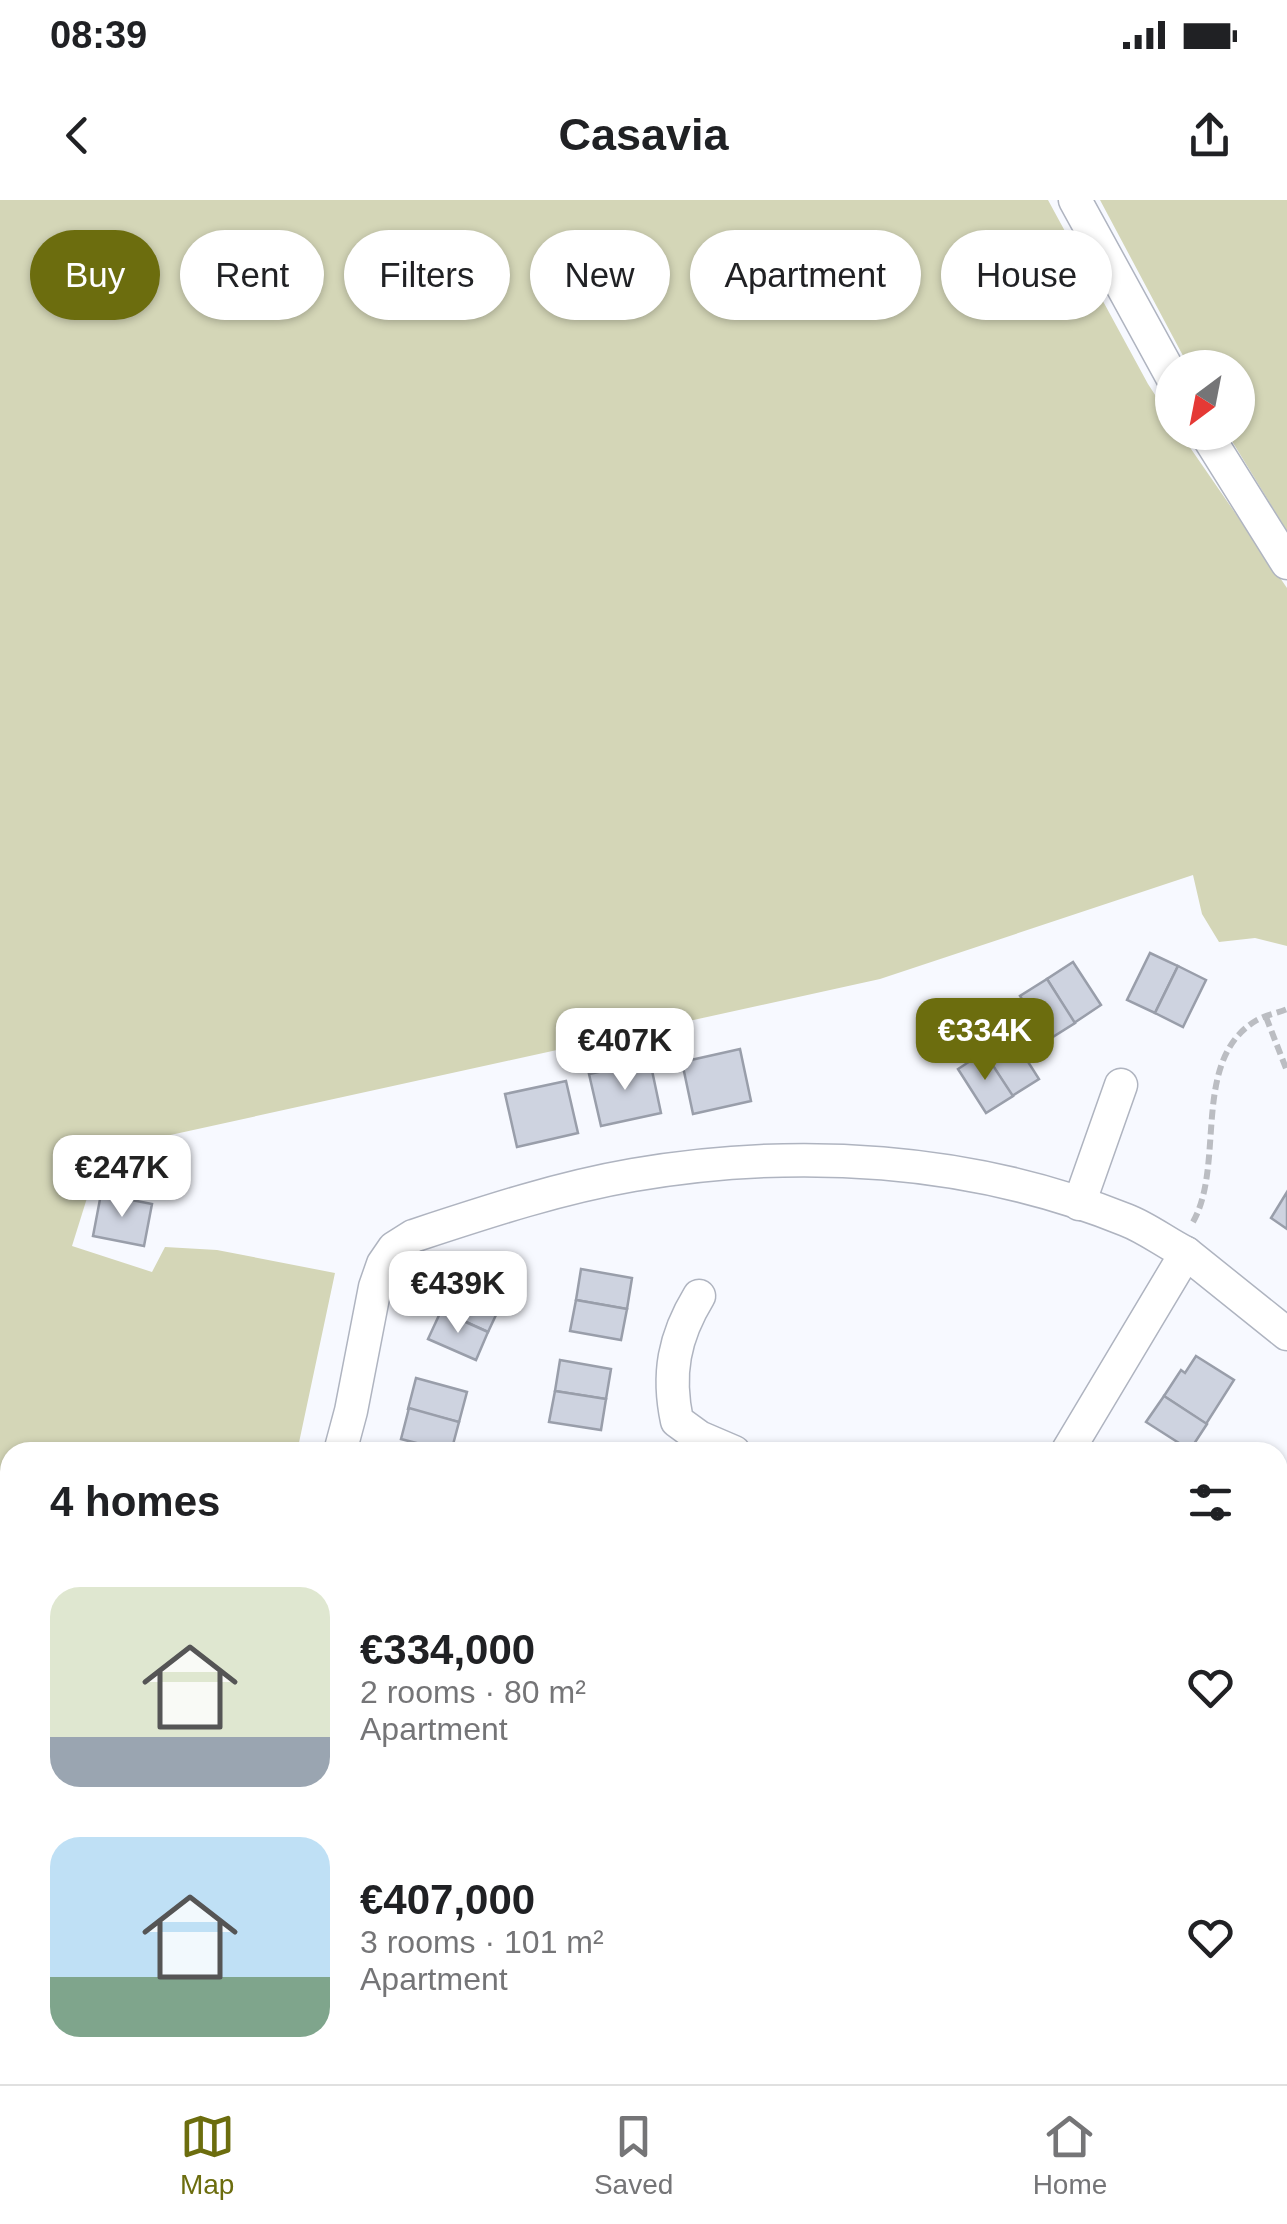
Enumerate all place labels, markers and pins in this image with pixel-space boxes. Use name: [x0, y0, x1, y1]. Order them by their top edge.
pin: €334K: [915, 998, 1055, 1083]
pin: €407K: [555, 1008, 695, 1093]
pin: €247K: [52, 1135, 192, 1220]
pin: €439K: [388, 1251, 528, 1336]

